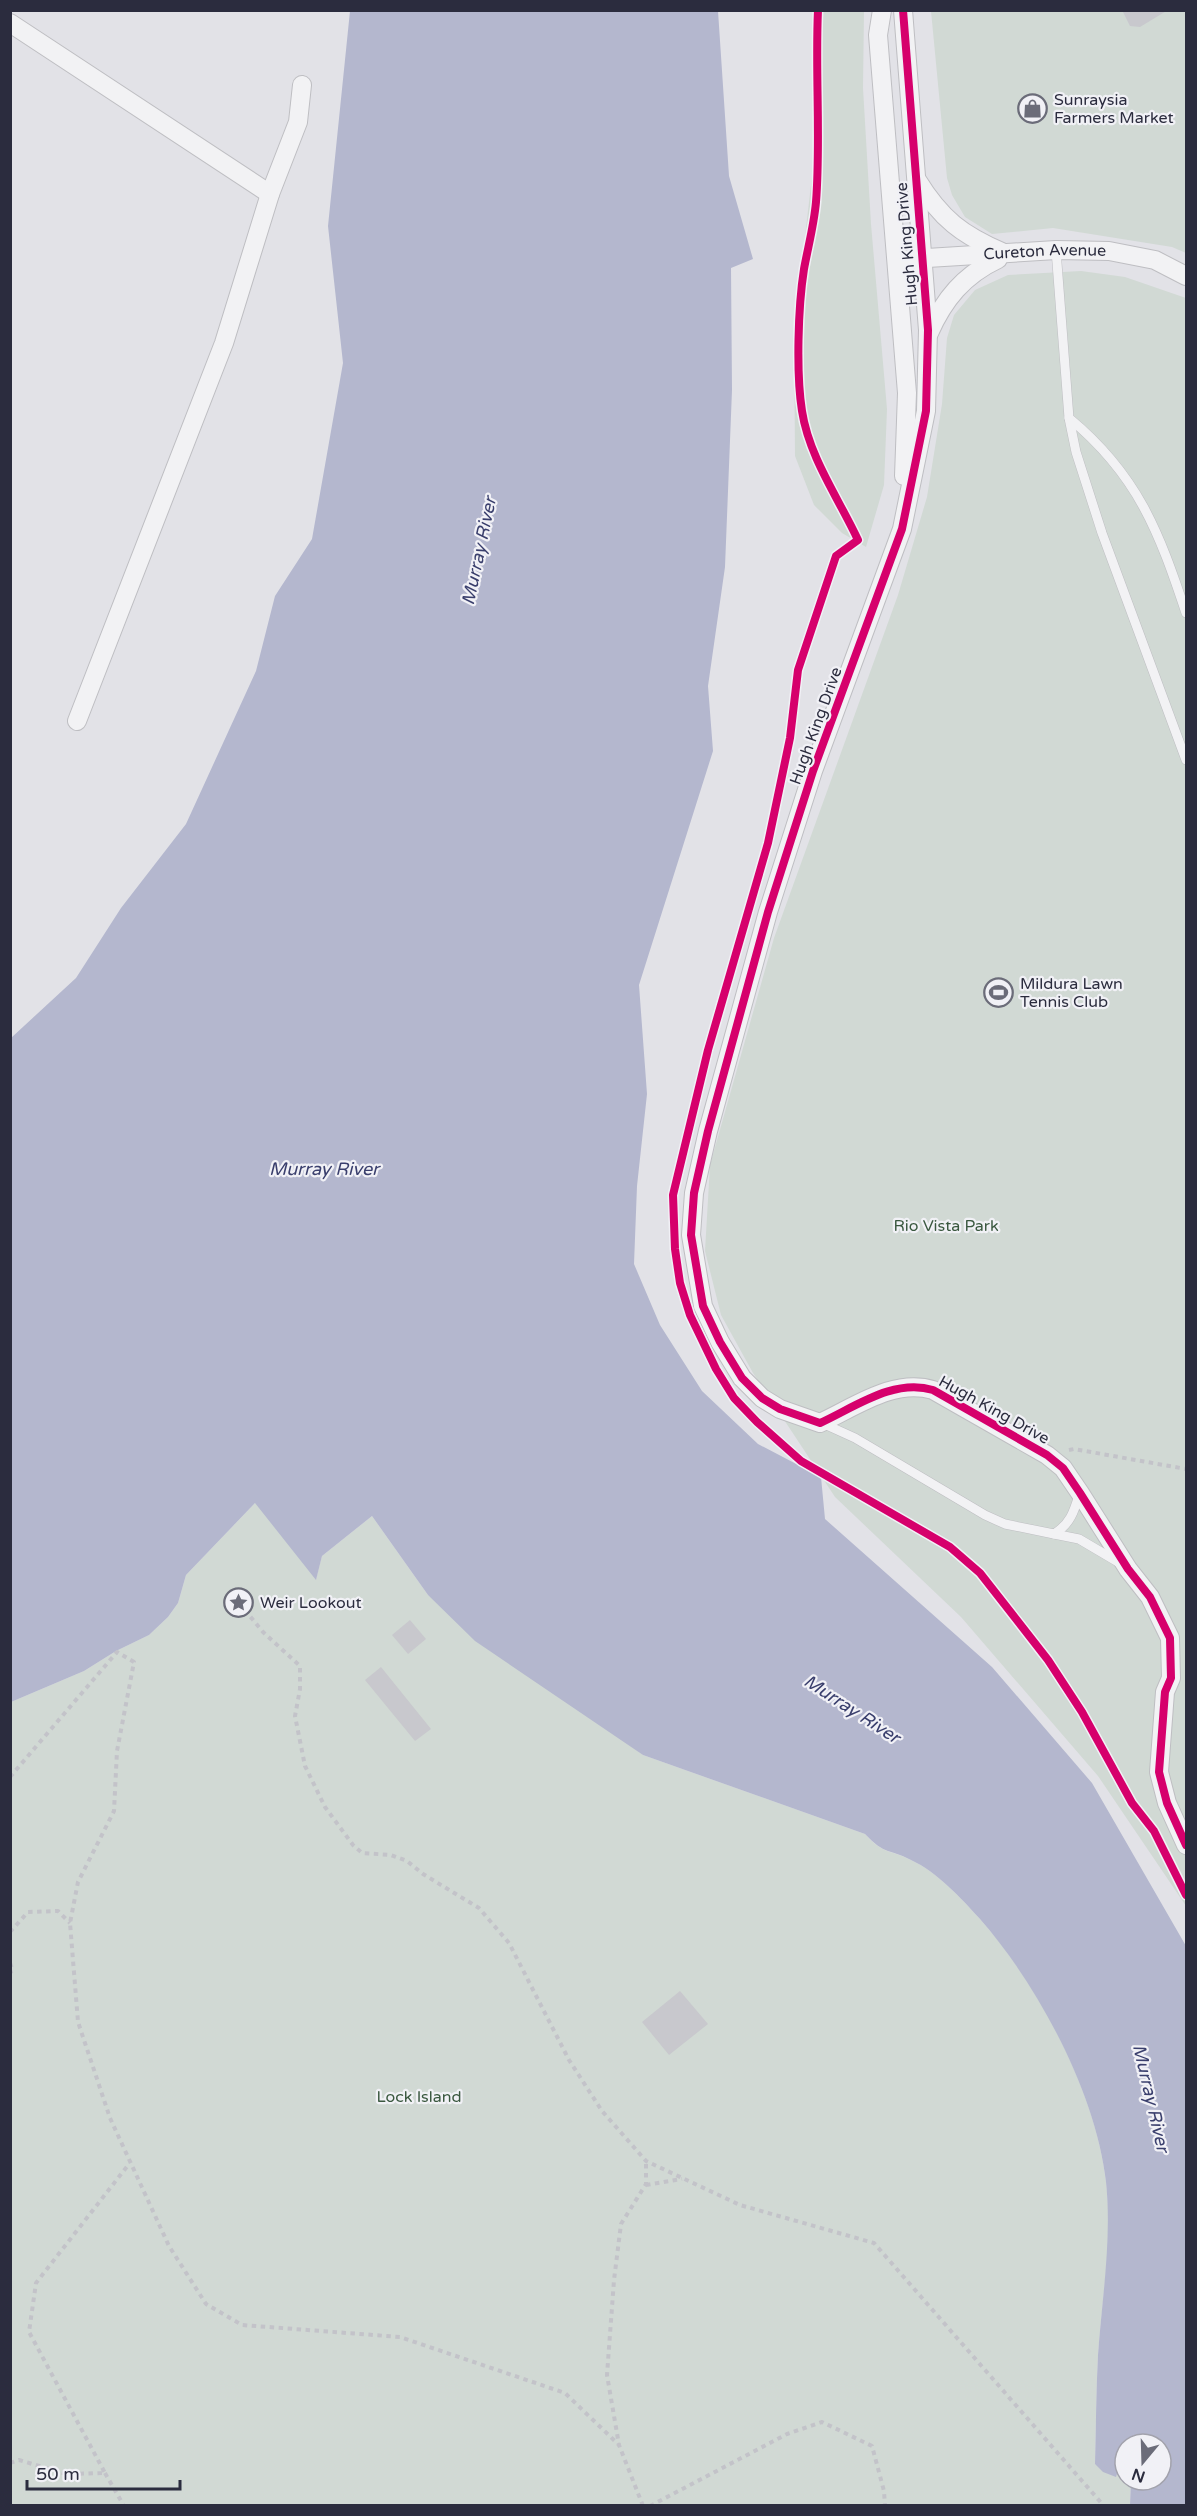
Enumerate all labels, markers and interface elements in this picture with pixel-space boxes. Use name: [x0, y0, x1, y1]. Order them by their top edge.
place label: Sunraysia Farmers Market: [1054, 90, 1174, 128]
shop icon: Sunraysia Farmers Market: [1017, 93, 1049, 125]
street label: Hugh King Drive: [892, 181, 922, 307]
street label: Cureton Avenue: [983, 240, 1106, 264]
water label: Murray River: [457, 493, 502, 607]
street label: Hugh King Drive: [785, 664, 847, 788]
place label: Mildura Lawn Tennis Club: [1020, 974, 1123, 1012]
sports icon: Mildura Lawn Tennis Club: [983, 977, 1015, 1009]
water label: Murray River: [269, 1158, 381, 1180]
park label: Rio Vista Park: [893, 1216, 999, 1236]
street label: Hugh King Drive: [935, 1371, 1053, 1449]
place icon: Weir Lookout: [223, 1587, 255, 1619]
place label: Weir Lookout: [260, 1593, 362, 1613]
water label: Murray River: [800, 1670, 906, 1749]
water label: Murray River: [1128, 2042, 1175, 2156]
park label: Lock Island: [376, 2087, 462, 2107]
north arrow: [1113, 2432, 1173, 2492]
scale bar: [27, 2453, 180, 2491]
text: 50 m: [36, 2463, 80, 2485]
text: N: [1129, 2464, 1148, 2487]

